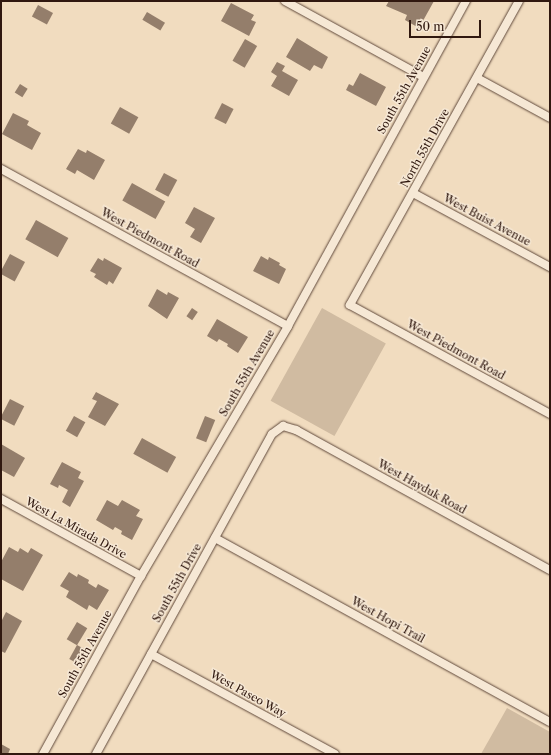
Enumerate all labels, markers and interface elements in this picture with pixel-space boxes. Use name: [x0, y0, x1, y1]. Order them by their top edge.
scale bar: [411, 12, 483, 38]
text: 50 m: [416, 19, 445, 34]
street label: South 55th Avenue: [374, 44, 434, 136]
street label: North 55th Drive: [398, 106, 452, 190]
street label: West Buist Avenue: [441, 191, 533, 249]
street label: West Piedmont Road: [99, 206, 201, 270]
street label: West Piedmont Road: [405, 318, 507, 382]
street label: South 55th Avenue: [217, 327, 277, 419]
street label: West Hayduk Road: [375, 457, 469, 517]
street label: West La Mirada Drive: [23, 495, 129, 561]
street label: South 55th Drive: [150, 541, 204, 625]
street label: West Hopi Trail: [349, 594, 427, 646]
street label: South 55th Avenue: [55, 608, 115, 700]
street label: West Paseo Way: [208, 668, 288, 720]

